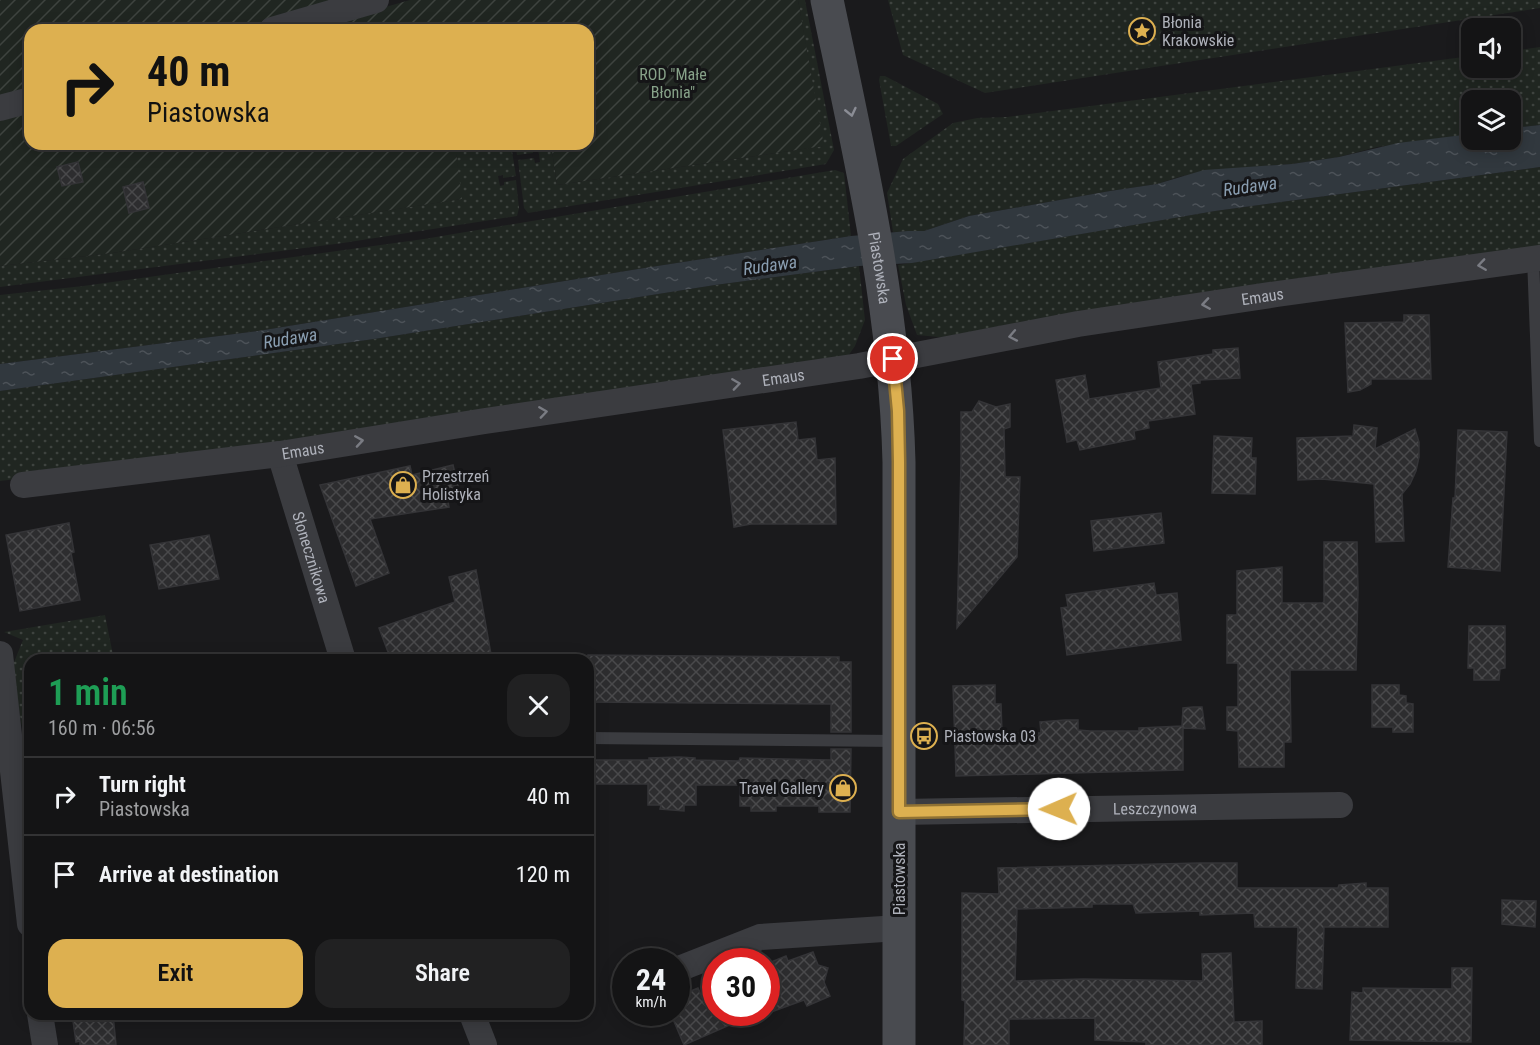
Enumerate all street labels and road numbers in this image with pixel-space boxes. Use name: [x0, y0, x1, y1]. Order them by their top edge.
street label: Piastowska: [865, 230, 895, 305]
street label: Emaus: [1240, 284, 1285, 309]
street label: Emaus: [761, 365, 806, 390]
street label: Emaus: [280, 438, 325, 463]
street label: Słonecznikowa: [289, 509, 335, 605]
street label: Leszczynowa: [1113, 798, 1197, 818]
street label: Piastowska: [890, 843, 909, 915]

